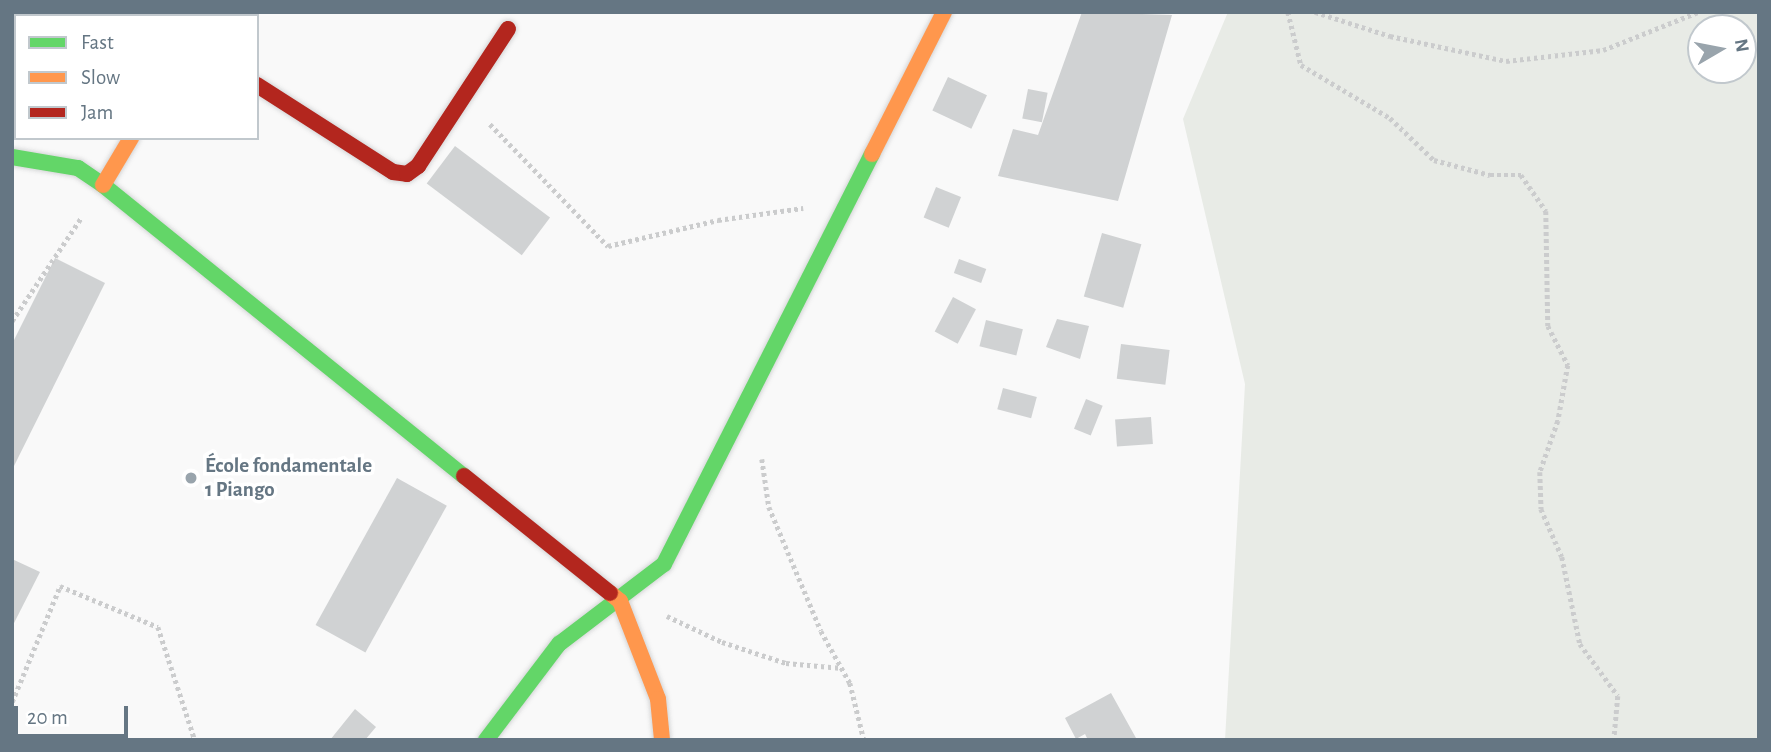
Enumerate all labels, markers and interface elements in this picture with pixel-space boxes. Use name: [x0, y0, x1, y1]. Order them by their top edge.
legend: [14, 14, 259, 140]
north arrow: [1687, 14, 1757, 84]
text: Fast: [81, 32, 114, 53]
text: N: [1731, 37, 1752, 54]
text: Slow: [81, 67, 120, 88]
text: Jam: [81, 102, 113, 123]
place label: École fondamentale 1 Piango: [205, 453, 372, 503]
marker: École fondamentale 1 Piango: [183, 470, 199, 486]
scale bar: [18, 692, 131, 736]
text: 20 m: [27, 707, 68, 728]

